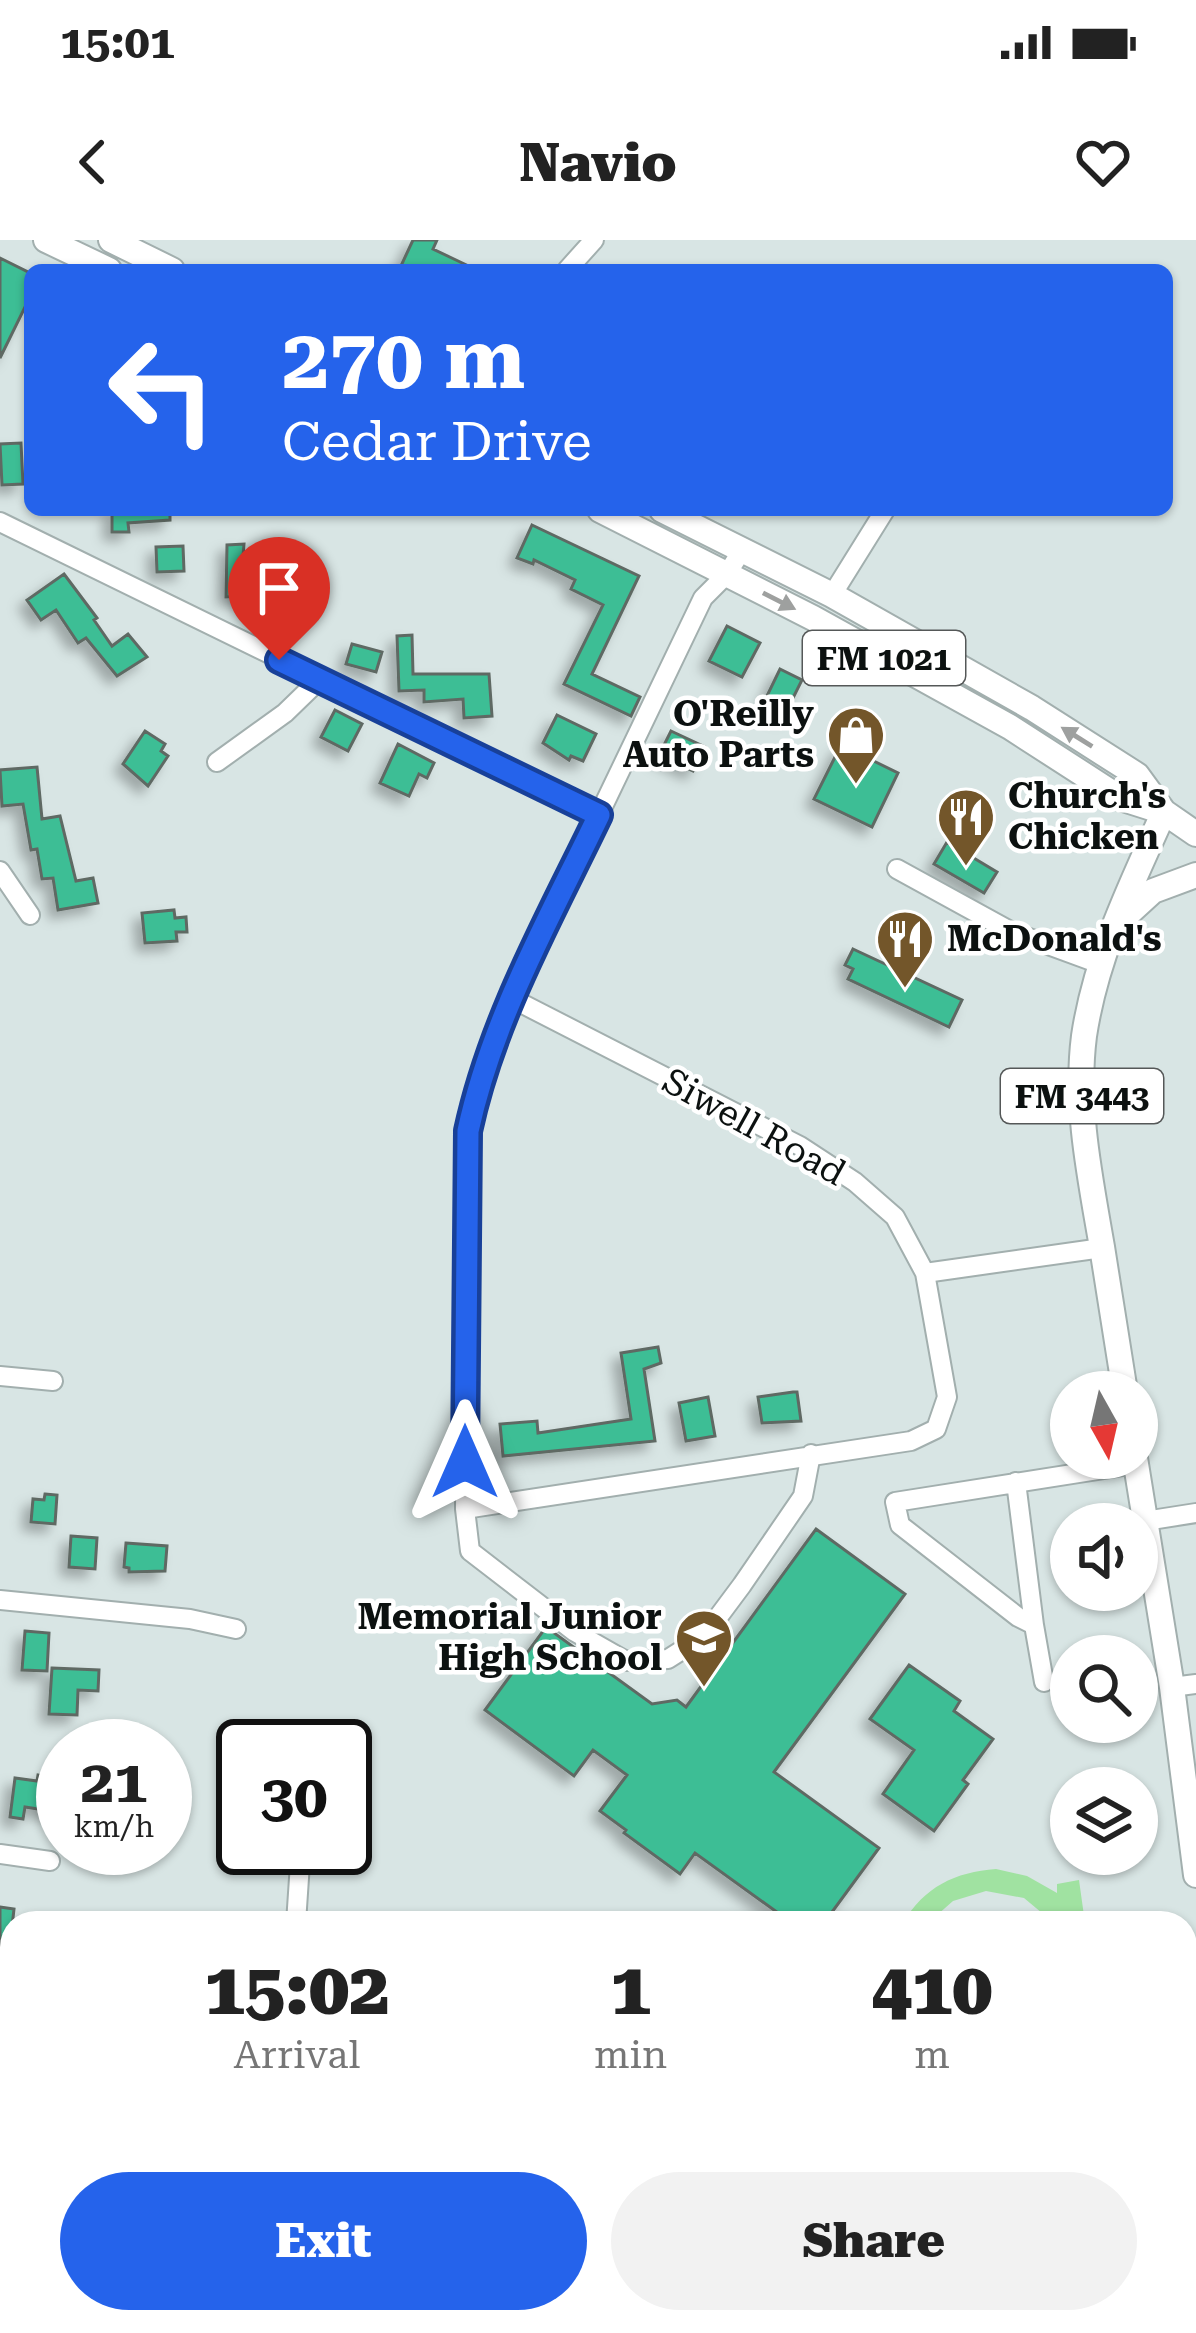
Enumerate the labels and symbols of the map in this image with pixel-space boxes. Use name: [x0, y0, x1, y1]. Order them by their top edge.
pin: [228, 537, 330, 660]
one-way arrow: [762, 590, 796, 611]
road number: FM 1021: [803, 631, 965, 685]
place label: O'Reilly Auto Parts: [623, 693, 814, 776]
shop icon: O'Reilly Auto Parts: [825, 704, 887, 786]
one-way arrow: [1060, 726, 1093, 748]
place label: Church's Chicken: [1008, 775, 1166, 858]
restaurant icon: Church's Chicken: [935, 786, 997, 868]
restaurant icon: McDonald's: [874, 908, 936, 990]
place label: McDonald's: [947, 918, 1162, 960]
street label: Siwell Road: [655, 1060, 853, 1194]
road number: FM 3443: [1001, 1069, 1163, 1123]
north arrow: [1050, 1371, 1158, 1479]
position arrow: [402, 1399, 528, 1525]
place label: Memorial Junior High School: [357, 1596, 662, 1679]
school or university icon: Memorial Junior High School: [673, 1607, 735, 1689]
speed limit sign: 30: [216, 1719, 372, 1875]

